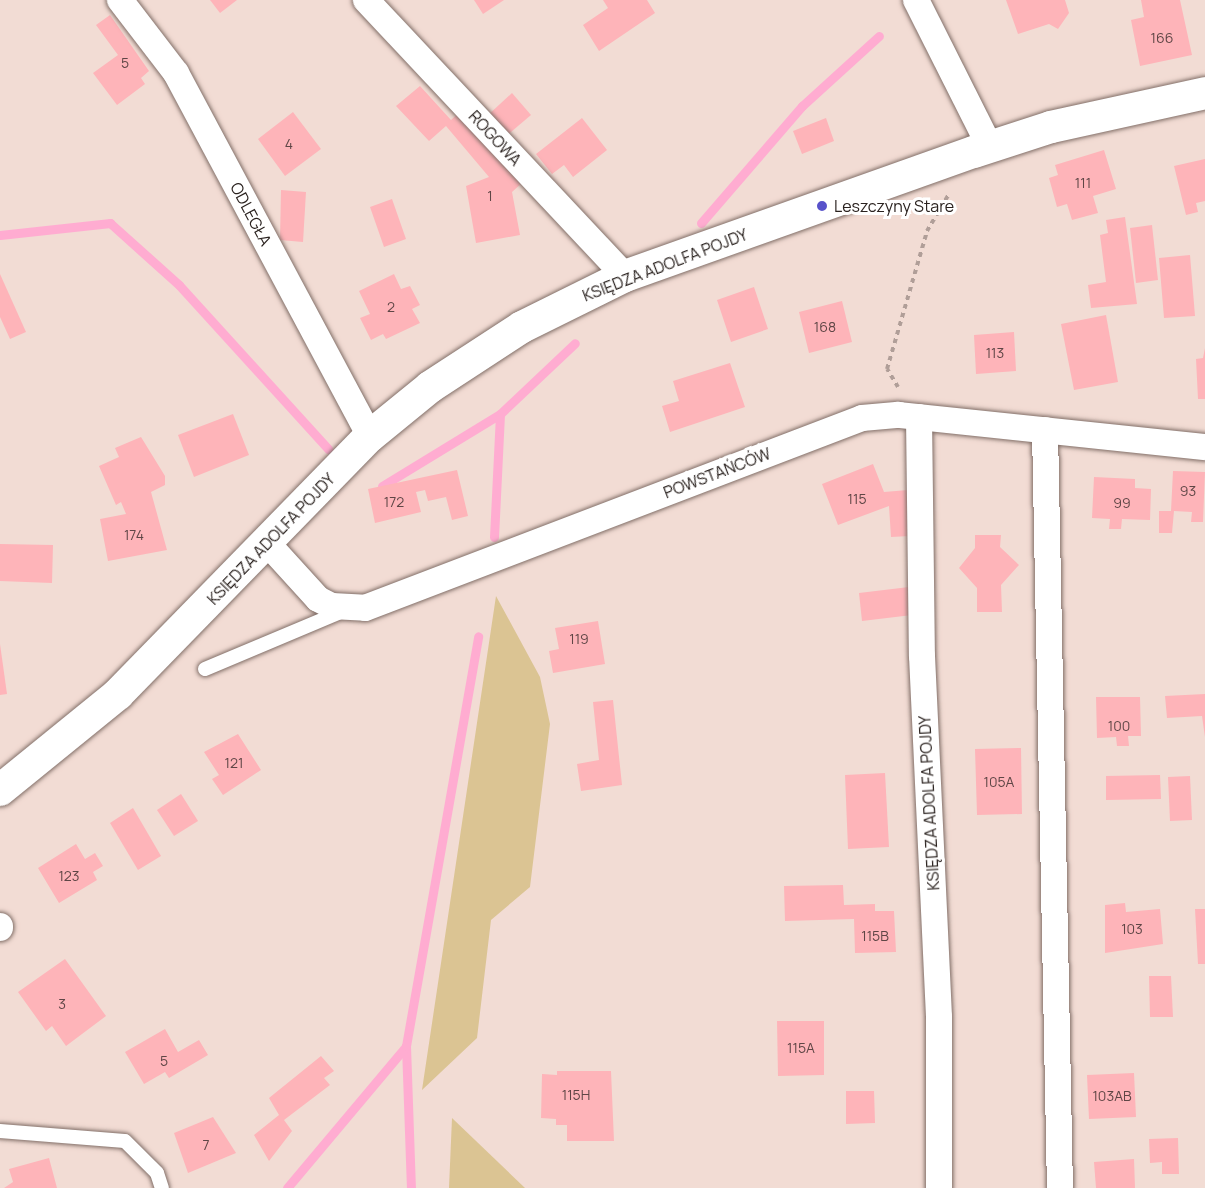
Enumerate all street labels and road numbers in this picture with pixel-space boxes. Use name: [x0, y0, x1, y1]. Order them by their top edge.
street label: ROGOWA: [465, 107, 525, 169]
street label: ODLEGŁA: [226, 179, 276, 249]
street label: KSIĘDZA ADOLFA POJDY: [580, 225, 750, 305]
street label: POWSTAŃCÓW: [661, 444, 773, 502]
street label: KSIĘDZA ADOLFA POJDY: [203, 469, 339, 609]
street label: KSIĘDZA ADOLFA POJDY: [915, 715, 943, 891]

